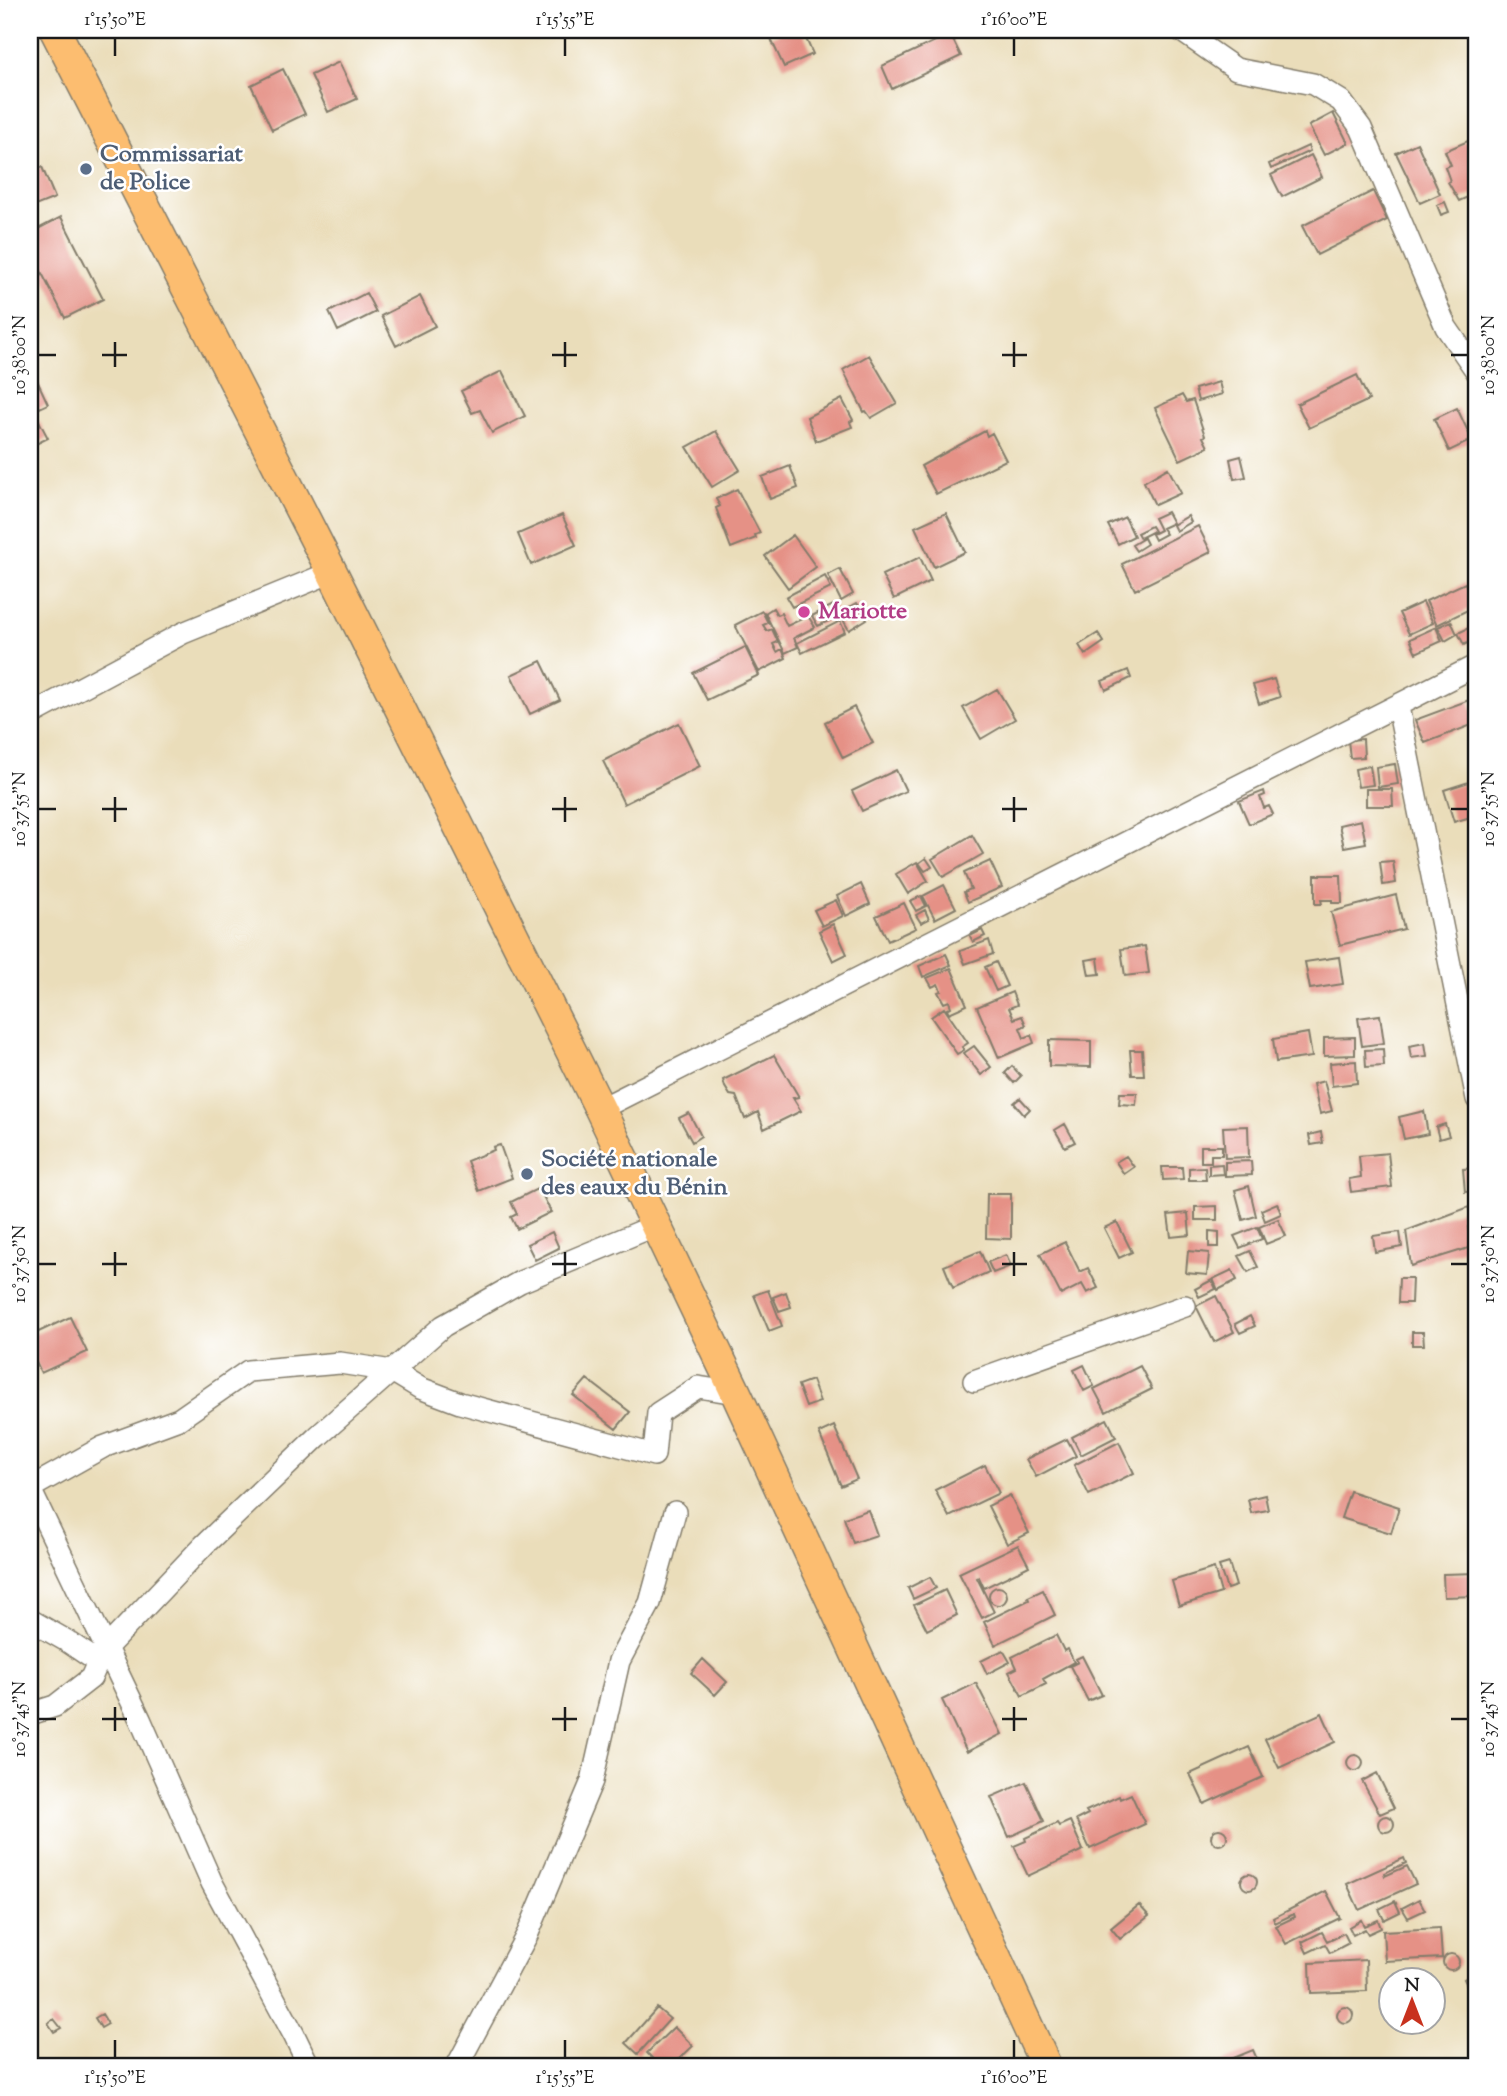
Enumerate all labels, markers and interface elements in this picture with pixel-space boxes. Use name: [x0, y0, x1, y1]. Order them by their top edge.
text: 1°15'50"E: [84, 8, 146, 34]
text: 1°15'55"E: [536, 8, 595, 34]
text: 1°16'00"E: [981, 8, 1047, 34]
place label: Commissariat de Police: [100, 138, 244, 200]
marker: Commissariat de Police: [78, 161, 94, 177]
text: 10°38'00"N: [8, 315, 34, 395]
text: 10°38'00"N: [1477, 315, 1503, 395]
place label: Mariotte: [818, 595, 907, 629]
marker: Mariotte: [796, 604, 812, 620]
text: 10°37'55"N: [8, 771, 34, 847]
text: 10°37'55"N: [1477, 771, 1503, 847]
place label: Société nationale des eaux du Bénin: [541, 1143, 729, 1205]
marker: Société nationale des eaux du Bénin: [519, 1166, 535, 1182]
text: 10°37'50"N: [8, 1225, 34, 1303]
text: 10°37'50"N: [1477, 1225, 1503, 1303]
text: 10°37'45"N: [8, 1681, 34, 1757]
text: 10°37'45"N: [1477, 1681, 1503, 1757]
north arrow: [1378, 1966, 1448, 2036]
text: N: [1404, 1973, 1420, 2000]
text: 1°15'50"E: [84, 2066, 146, 2092]
text: 1°15'55"E: [536, 2066, 595, 2092]
text: 1°16'00"E: [981, 2066, 1047, 2092]

